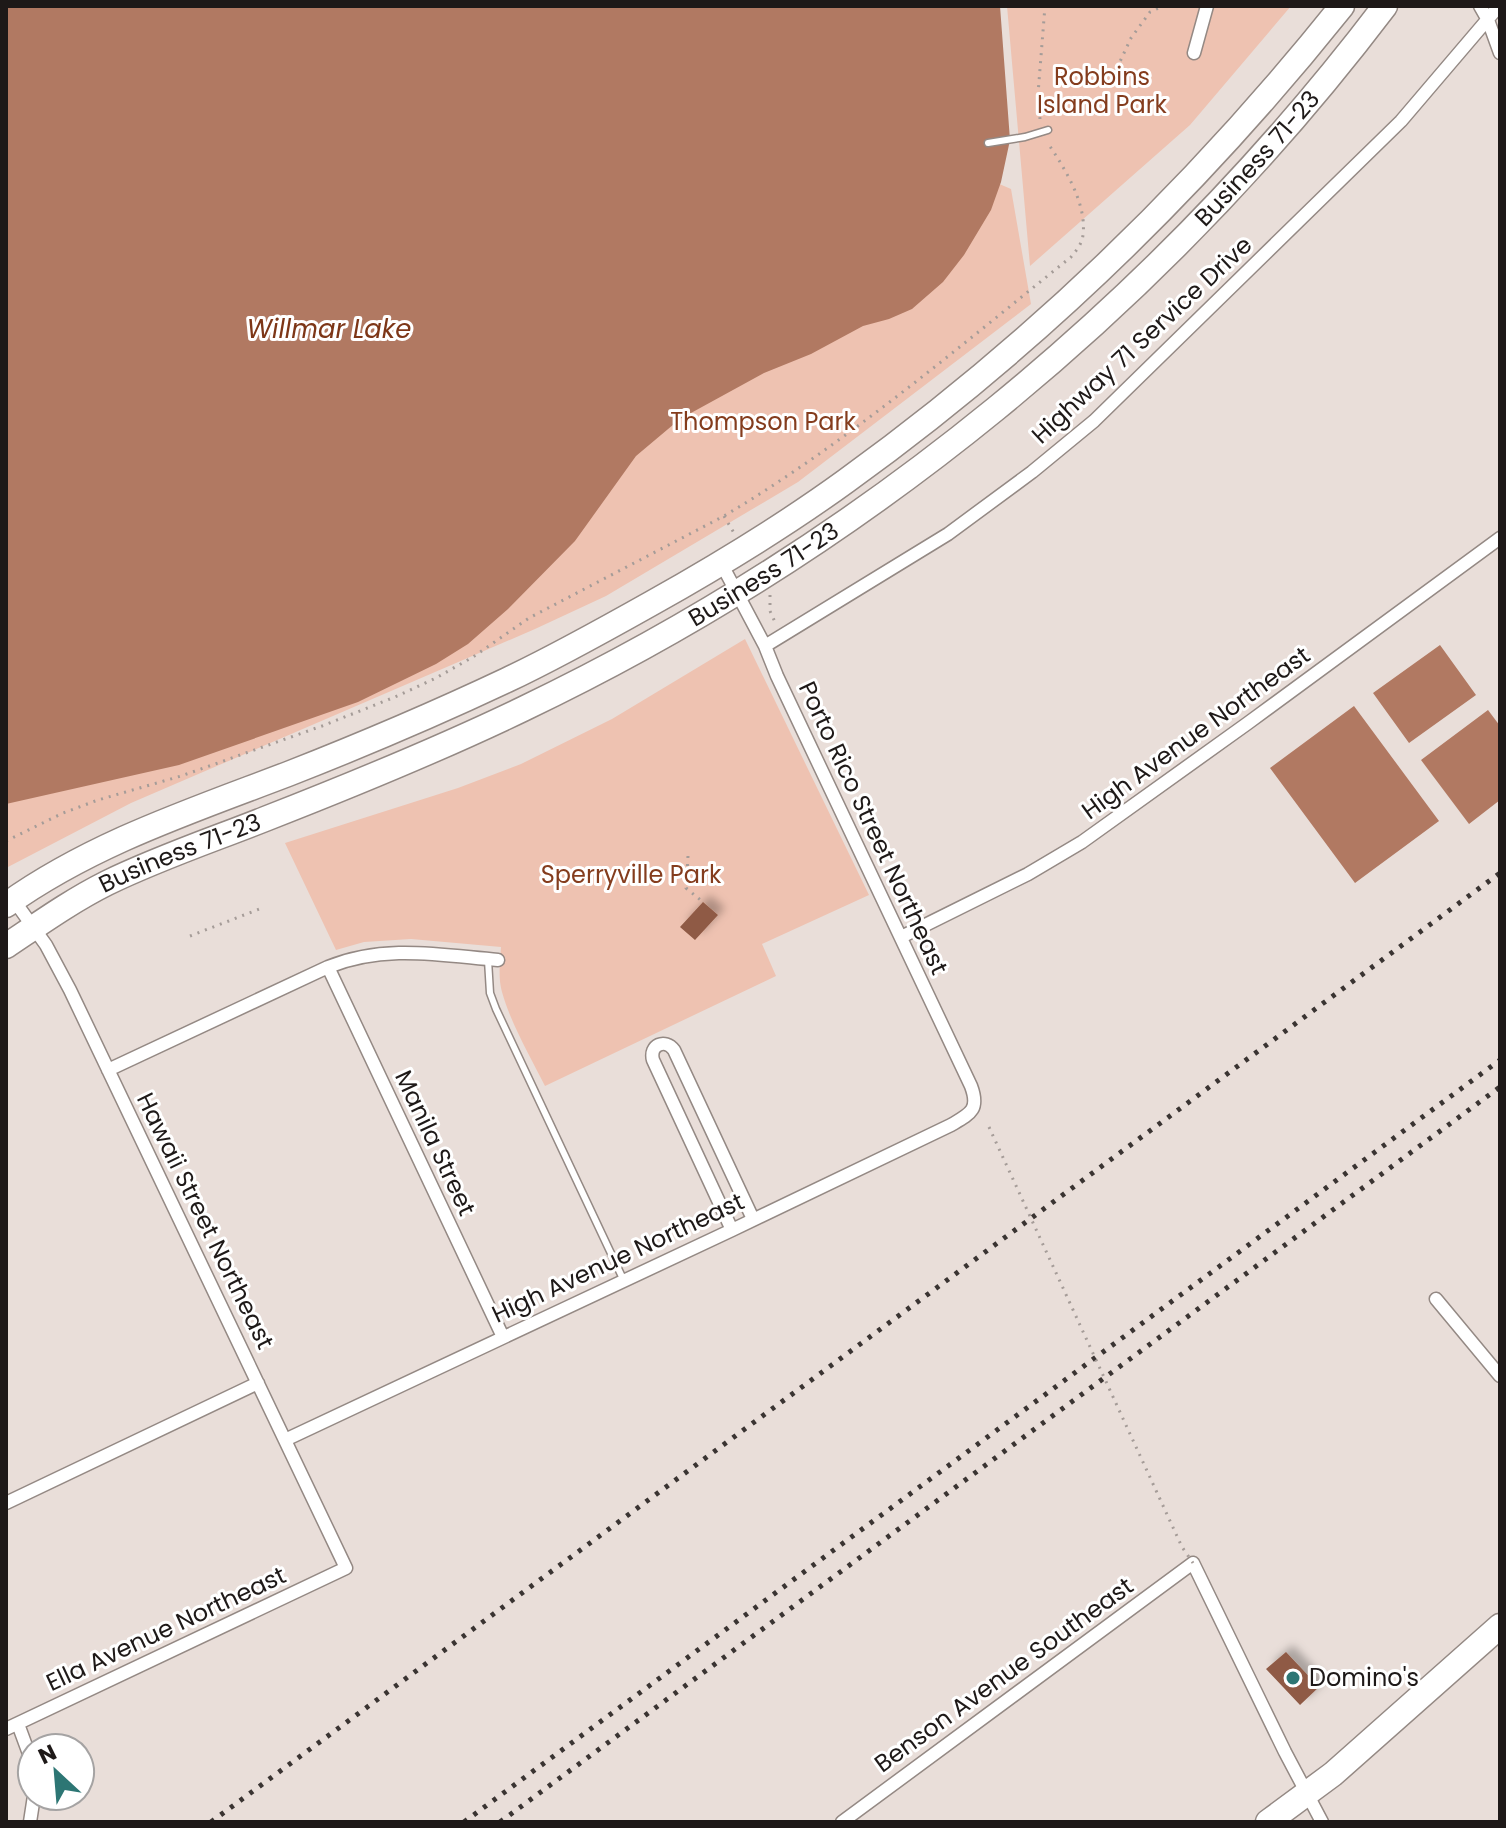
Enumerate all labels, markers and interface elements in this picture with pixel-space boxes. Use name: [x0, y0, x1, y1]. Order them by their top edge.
park label: Robbins Island Park: [1037, 60, 1168, 121]
street label: Business 71-23: [1187, 83, 1327, 233]
street label: Highway 71 Service Drive: [1024, 229, 1259, 451]
water label: Willmar Lake: [247, 311, 411, 347]
park label: Thompson Park: [670, 405, 857, 438]
street label: Business 71-23: [682, 514, 845, 634]
street label: High Avenue Northeast: [1075, 639, 1317, 827]
street label: Porto Rico Street Northeast: [791, 676, 956, 980]
street label: Business 71-23: [93, 805, 266, 901]
park label: Sperryville Park: [541, 858, 722, 891]
street label: Manila Street: [387, 1065, 484, 1221]
street label: Hawaii Street Northeast: [129, 1087, 282, 1354]
street label: High Avenue Northeast: [486, 1185, 749, 1331]
street label: Ella Avenue Northeast: [41, 1558, 291, 1699]
street label: Benson Avenue Southeast: [868, 1569, 1140, 1780]
place label: Domino's: [1309, 1661, 1419, 1694]
marker: Domino's: [1284, 1669, 1302, 1687]
north arrow: [16, 1732, 96, 1812]
text: N: [33, 1737, 62, 1772]

